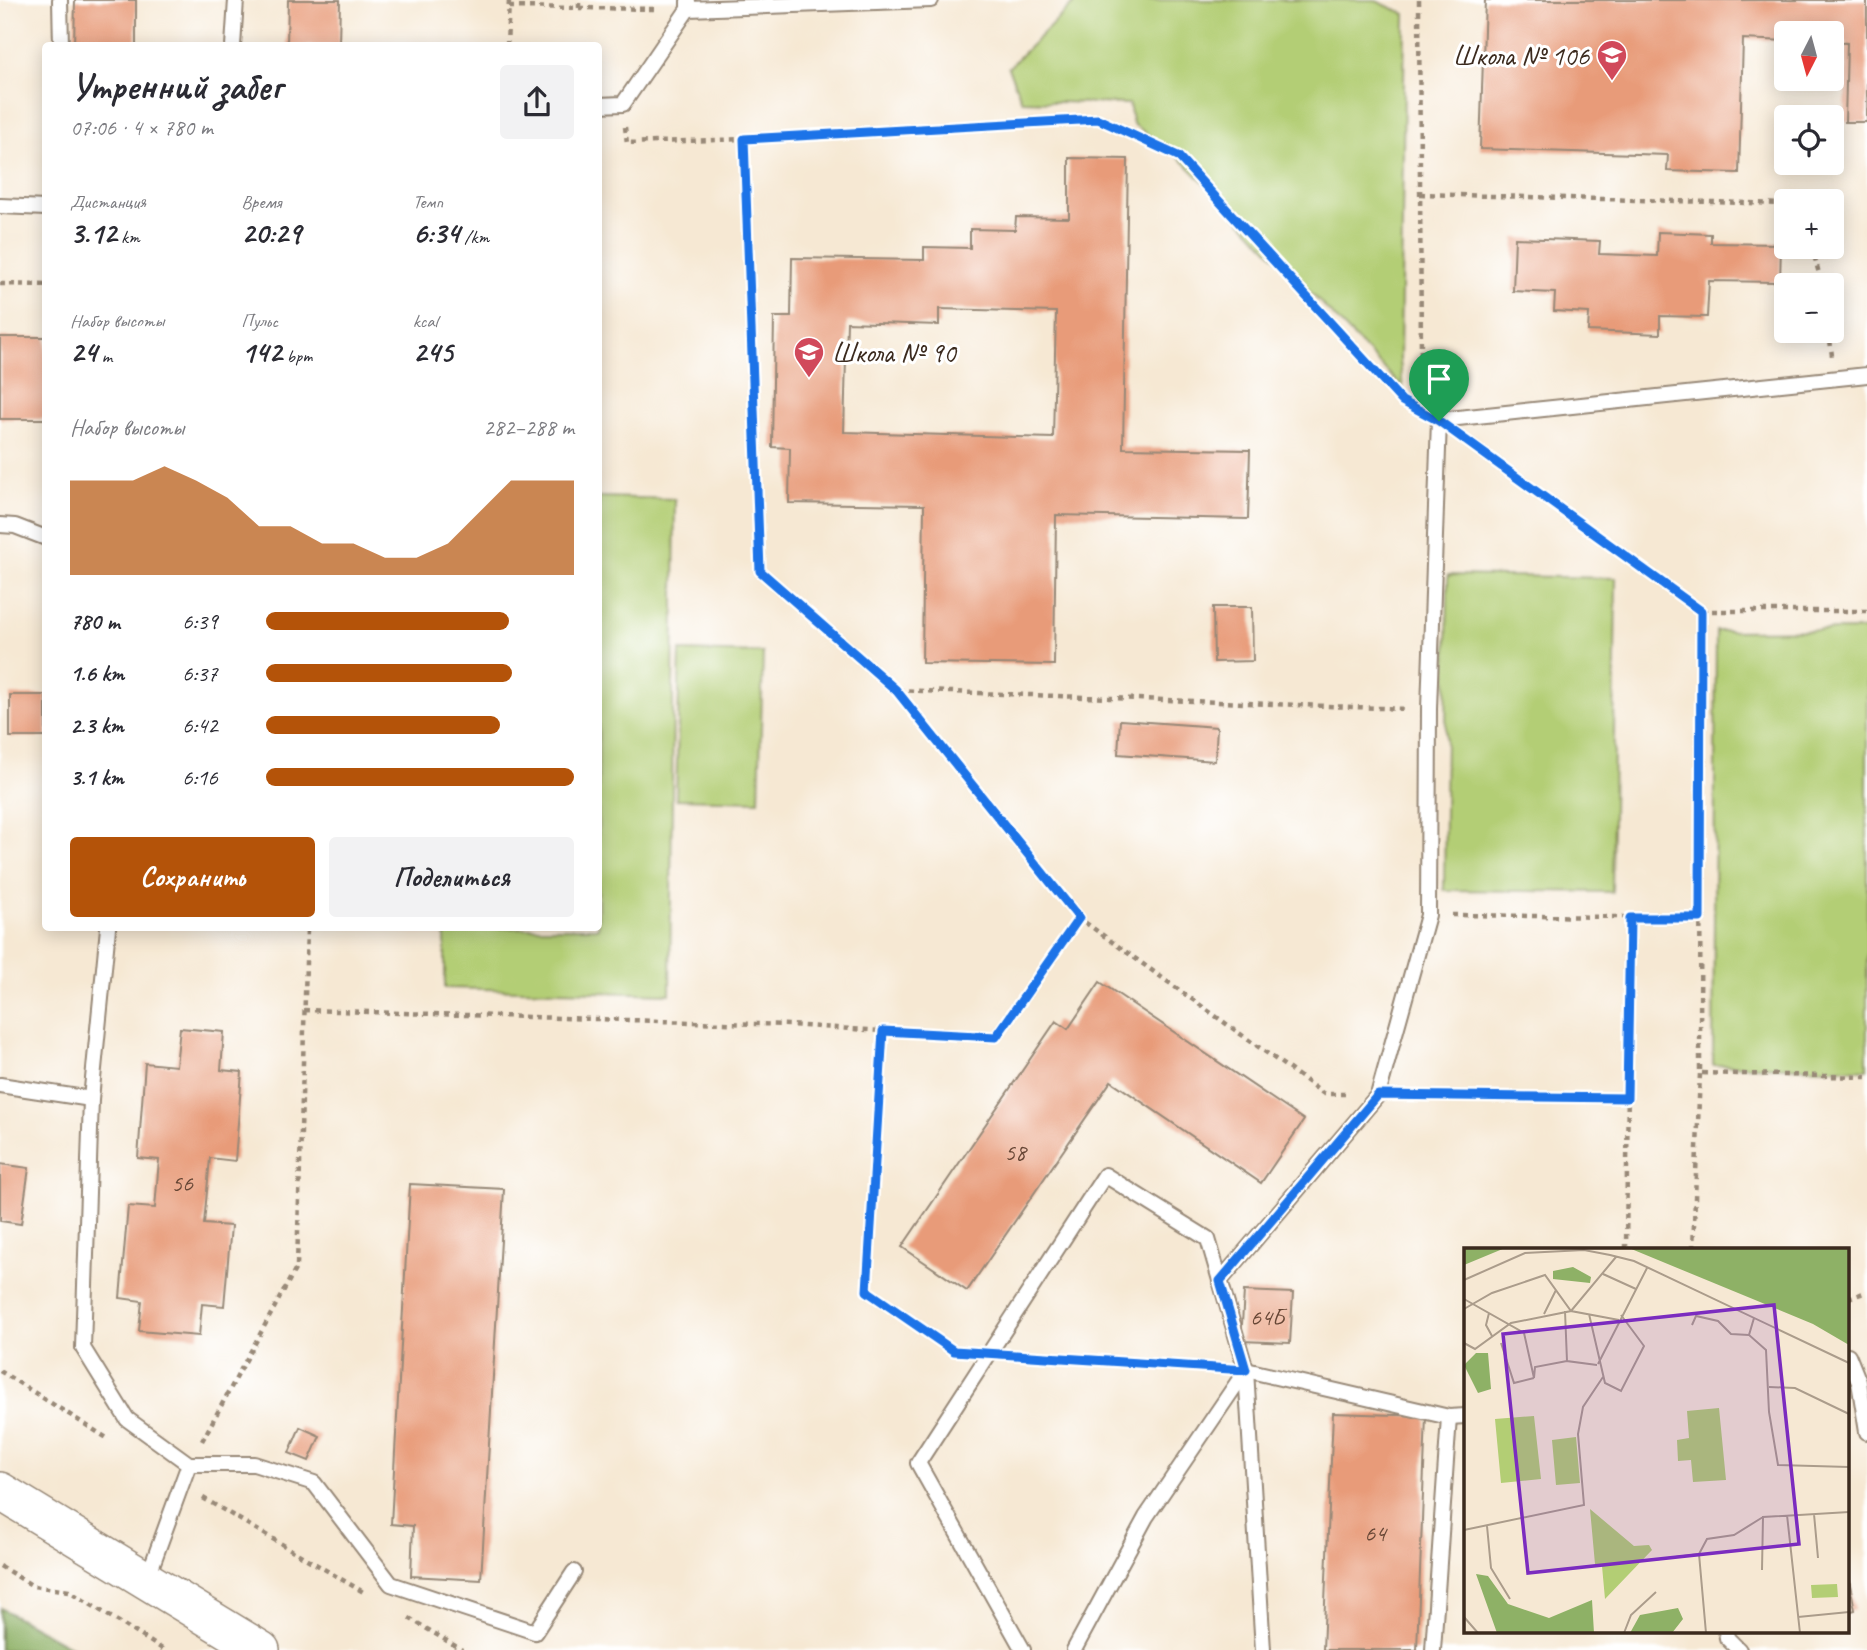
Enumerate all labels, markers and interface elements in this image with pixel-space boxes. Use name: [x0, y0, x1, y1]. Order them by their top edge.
north arrow: [1774, 21, 1844, 91]
map controls: [1774, 21, 1844, 343]
place label: Школа № 106: [1453, 38, 1590, 73]
school or university icon: Школа № 106: [1595, 38, 1629, 82]
text: Утренний забег: [70, 63, 282, 110]
button: share: [500, 65, 574, 139]
button: locate: [1774, 105, 1844, 175]
text: 07:06 · 4 × 780 m: [70, 113, 213, 142]
button: +: [1774, 189, 1844, 259]
text: Дистанция: [70, 190, 146, 214]
text: Время: [241, 190, 281, 214]
text: Темп: [413, 190, 443, 214]
text: 3.12: [70, 214, 116, 252]
text: 20:29: [241, 214, 301, 252]
text: 6:34: [413, 214, 460, 252]
text: km: [116, 225, 140, 249]
text: /km: [460, 225, 489, 249]
button: −: [1774, 273, 1844, 343]
text: Набор высоты: [70, 309, 164, 333]
text: Пульс: [241, 309, 278, 333]
text: kcal: [413, 309, 438, 333]
text: 24: [70, 333, 97, 371]
text: 142: [241, 333, 282, 371]
text: 245: [413, 333, 453, 371]
school or university icon: Школа № 90: [792, 335, 826, 379]
place label: Школа № 90: [832, 335, 958, 370]
text: m: [97, 344, 112, 368]
text: bpm: [282, 344, 313, 368]
pin: [1409, 349, 1469, 421]
icon: arrive: [1420, 360, 1458, 398]
text: Набор высоты: [70, 413, 184, 442]
text: 282–288 m: [483, 413, 574, 442]
text: 780 m: [70, 607, 120, 636]
text: 6:39: [182, 607, 218, 636]
text: 1.6 km: [70, 659, 124, 688]
text: 6:37: [182, 659, 218, 688]
text: 2.3 km: [70, 711, 124, 740]
text: 6:42: [182, 711, 218, 740]
text: 3.1 km: [70, 763, 124, 792]
text: 6:16: [182, 763, 218, 792]
button: Сохранить: [70, 837, 315, 917]
button: Поделиться: [329, 837, 574, 917]
house number: 58: [1004, 1137, 1028, 1167]
house number: 56: [171, 1168, 194, 1198]
inset map: [1464, 1248, 1850, 1632]
house number: 64Б: [1250, 1302, 1288, 1332]
house number: 64: [1364, 1518, 1388, 1548]

